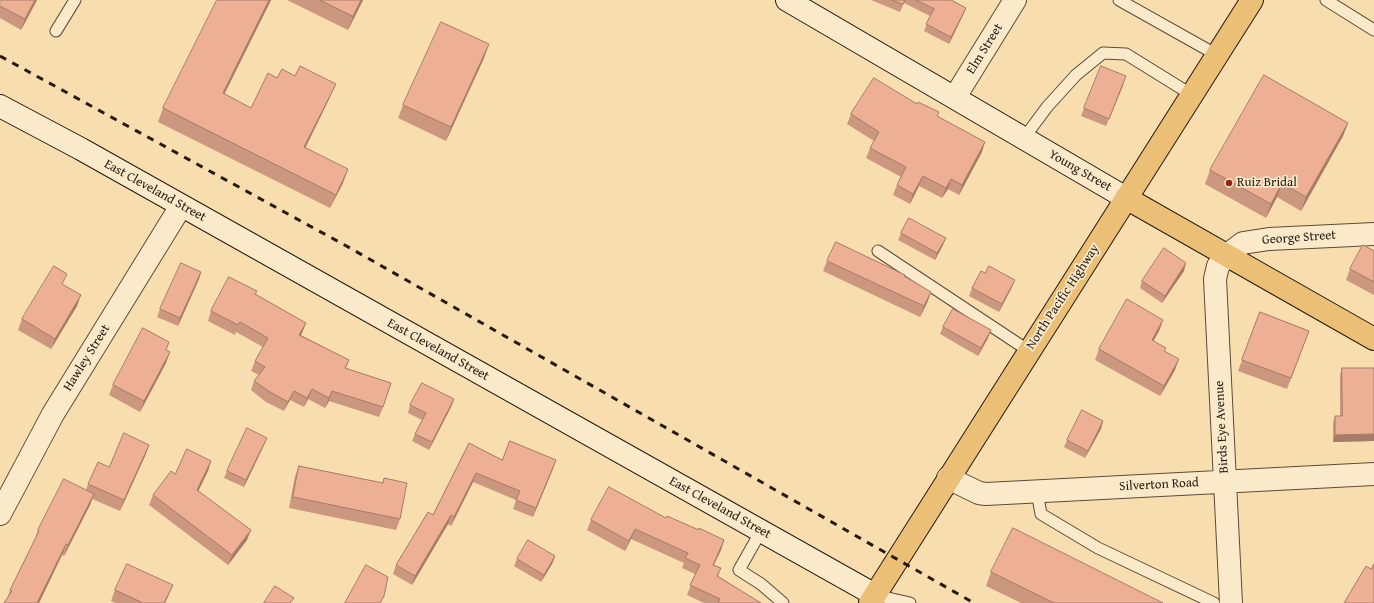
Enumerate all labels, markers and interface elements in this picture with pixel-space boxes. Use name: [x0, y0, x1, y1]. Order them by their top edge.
street label: Elm Street: [963, 21, 1007, 77]
street label: Young Street: [1046, 147, 1114, 195]
street label: East Cleveland Street: [101, 156, 209, 226]
place label: Ruiz Bridal: [1237, 175, 1297, 191]
marker: Ruiz Bridal: [1224, 178, 1234, 188]
street label: George Street: [1262, 228, 1336, 248]
street label: North Pacific Highway: [1023, 242, 1103, 352]
street label: East Cleveland Street: [384, 315, 492, 385]
street label: Hawley Street: [60, 322, 114, 394]
street label: Birds Eye Avenue: [1212, 380, 1232, 474]
street label: East Cleveland Street: [666, 473, 774, 543]
street label: Silverton Road: [1119, 475, 1199, 495]

